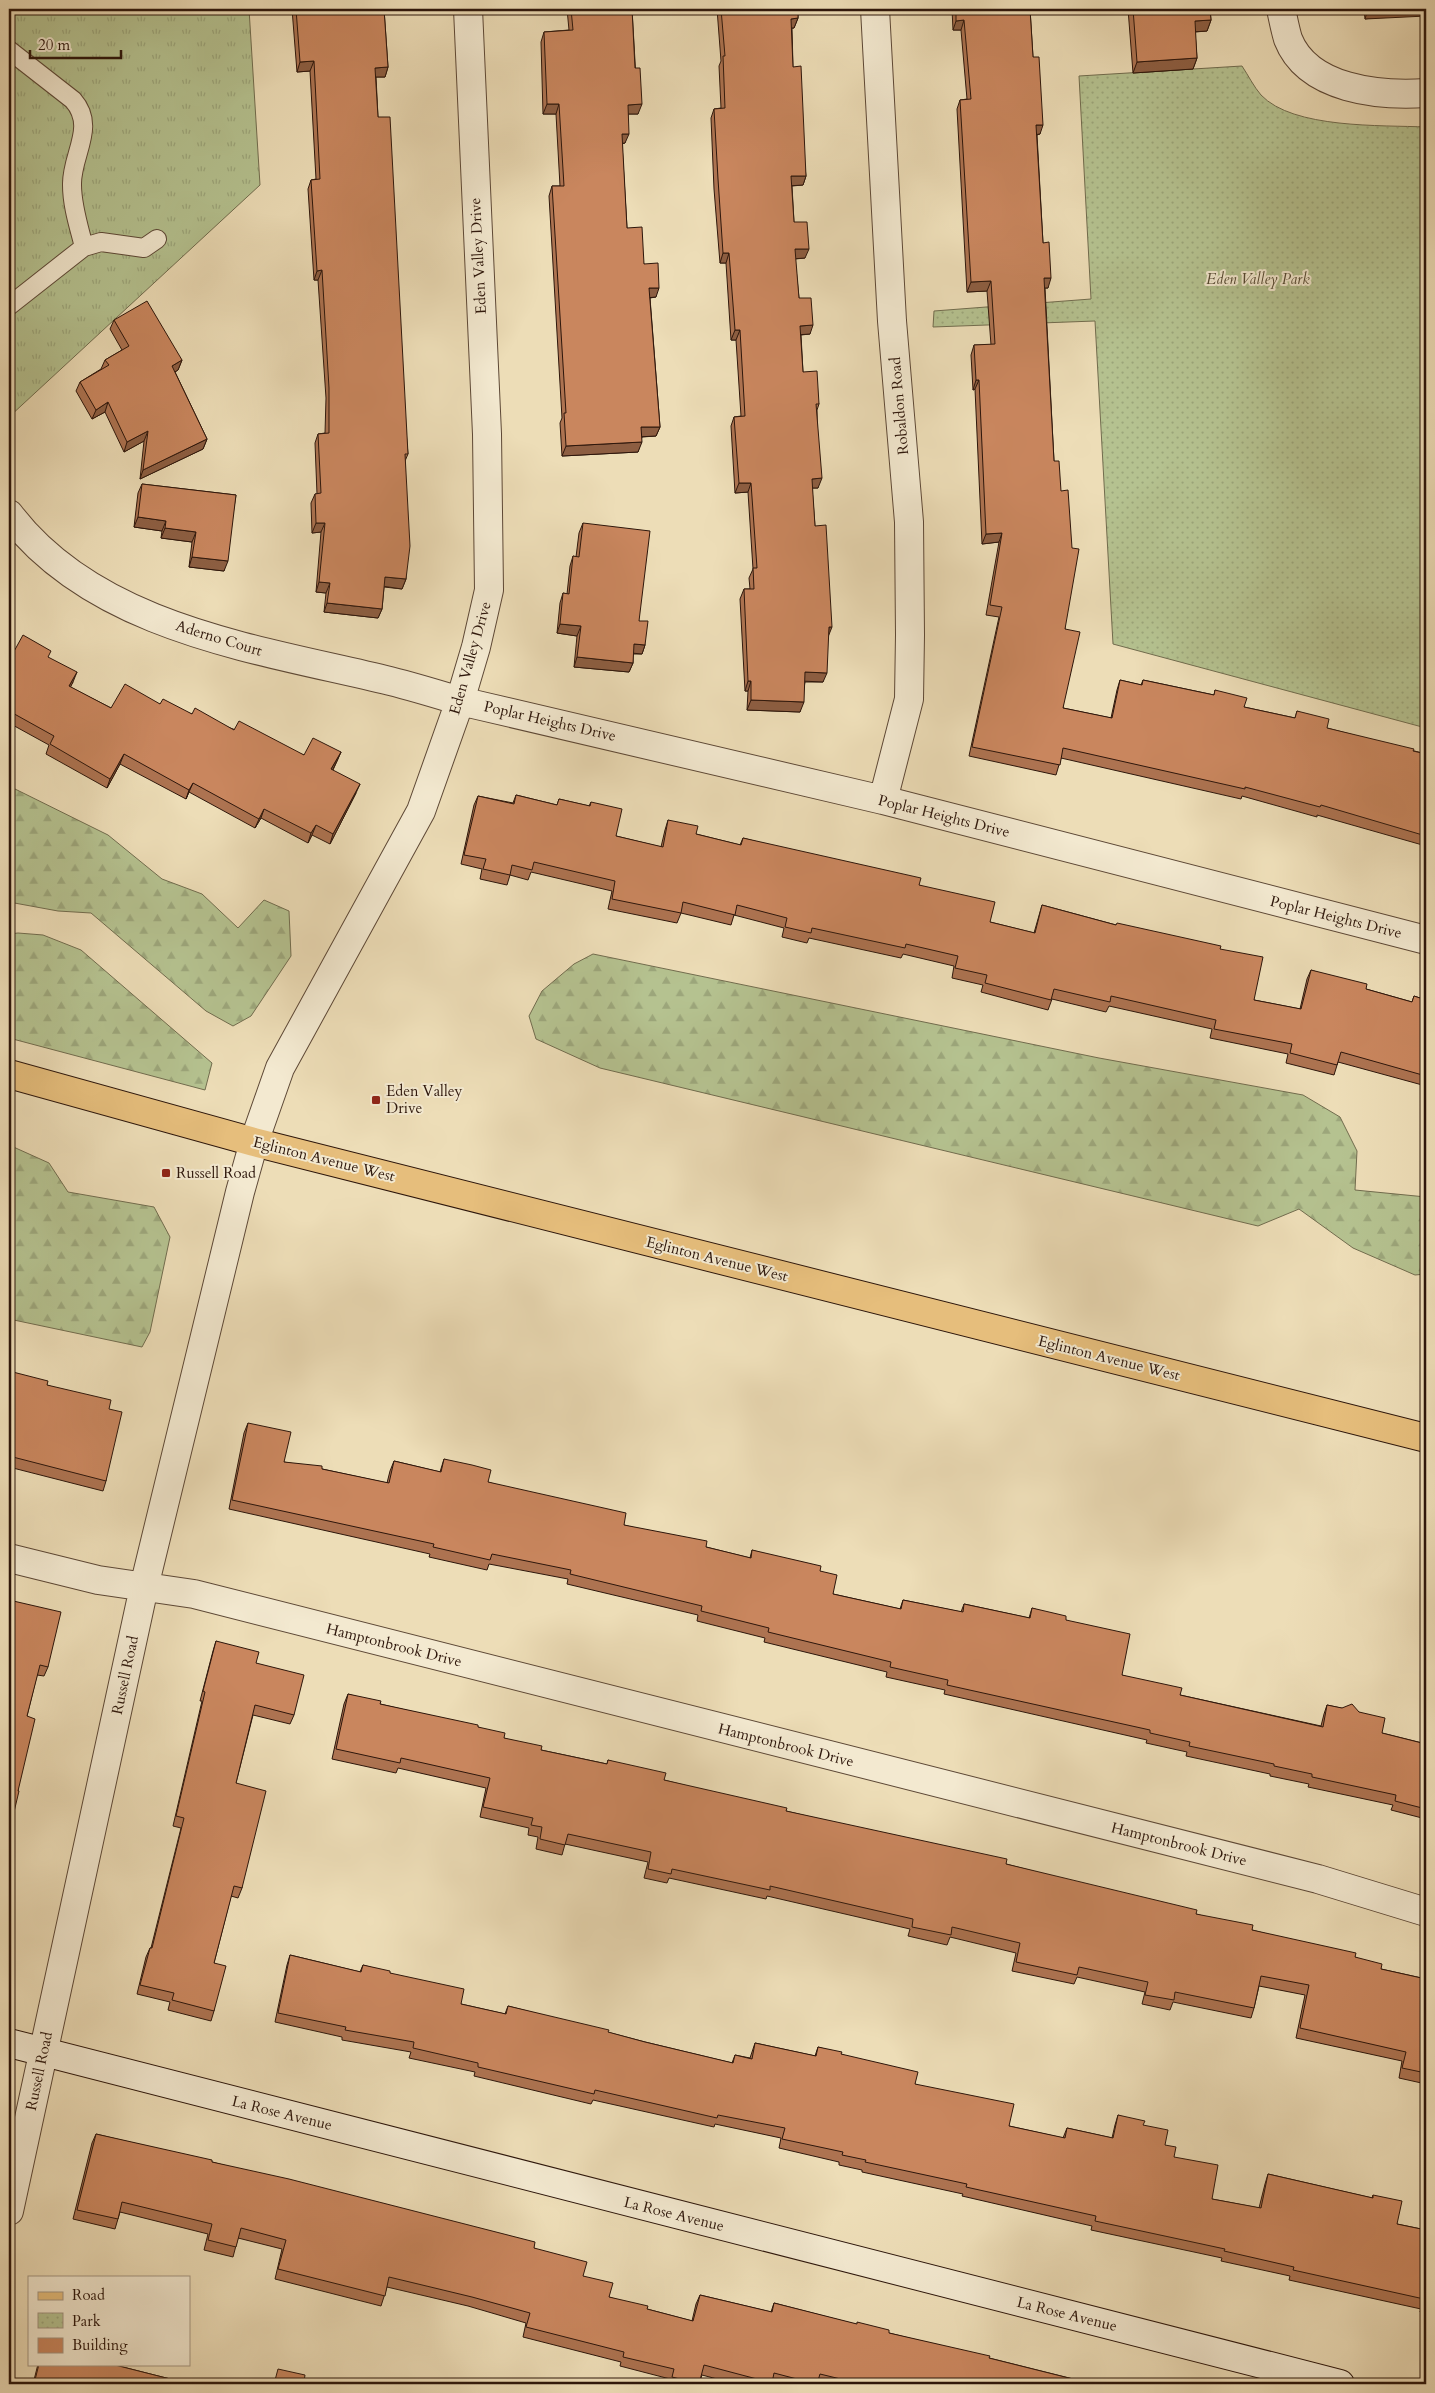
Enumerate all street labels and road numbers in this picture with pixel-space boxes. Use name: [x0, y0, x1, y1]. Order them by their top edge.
street label: Eden Valley Drive: [465, 197, 491, 315]
street label: Robaldon Road: [885, 356, 913, 456]
street label: Eden Valley Drive: [444, 599, 496, 717]
street label: Aderno Court: [173, 615, 265, 661]
street label: Poplar Heights Drive: [482, 696, 618, 746]
street label: Poplar Heights Drive: [876, 790, 1012, 842]
street label: Poplar Heights Drive: [1268, 891, 1404, 943]
street label: Eglinton Avenue West: [251, 1132, 397, 1186]
street label: Eglinton Avenue West: [644, 1232, 790, 1286]
street label: Eglinton Avenue West: [1036, 1331, 1182, 1385]
street label: Hamptonbrook Drive: [324, 1618, 464, 1672]
street label: Russell Road: [107, 1634, 143, 1716]
street label: Hamptonbrook Drive: [716, 1718, 856, 1772]
street label: Hamptonbrook Drive: [1109, 1817, 1249, 1871]
street label: Russell Road: [21, 2030, 57, 2112]
street label: La Rose Avenue: [230, 2091, 334, 2135]
street label: La Rose Avenue: [622, 2192, 726, 2236]
street label: La Rose Avenue: [1015, 2292, 1119, 2336]

